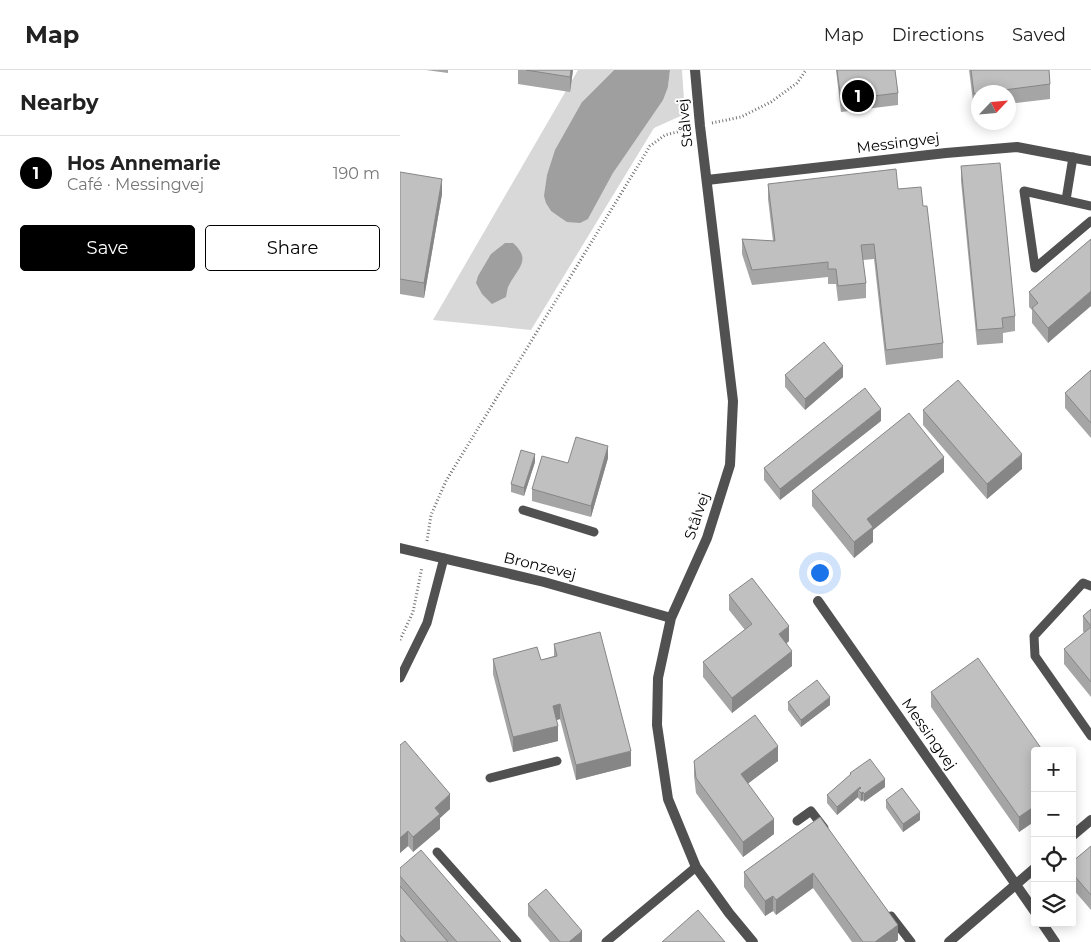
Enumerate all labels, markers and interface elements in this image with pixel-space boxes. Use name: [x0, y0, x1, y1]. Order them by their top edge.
text: Map: [25, 20, 79, 49]
text: Map: [824, 24, 864, 46]
text: Directions: [892, 24, 984, 46]
text: Saved: [1012, 24, 1066, 46]
pin: 1: [842, 77, 874, 115]
north arrow: [971, 85, 1016, 130]
text: Nearby: [20, 90, 99, 115]
street label: Stålvej: [673, 98, 697, 148]
street label: Messingvej: [855, 128, 941, 157]
text: Hos Annemarie: [67, 152, 221, 175]
text: 1: [33, 164, 39, 183]
text: 190 m: [333, 164, 380, 183]
text: Café · Messingvej: [67, 175, 204, 194]
button: Save: [20, 225, 195, 271]
button: Share: [205, 225, 380, 271]
street label: Stålvej: [680, 490, 713, 542]
street label: Bronzevej: [502, 547, 578, 584]
your location: [807, 560, 833, 586]
street label: Messingvej: [898, 694, 961, 773]
map controls: [1031, 747, 1076, 927]
button: +: [1031, 747, 1076, 792]
button: −: [1031, 792, 1076, 837]
button: locate: [1031, 837, 1076, 882]
button: layers: [1031, 882, 1076, 927]

